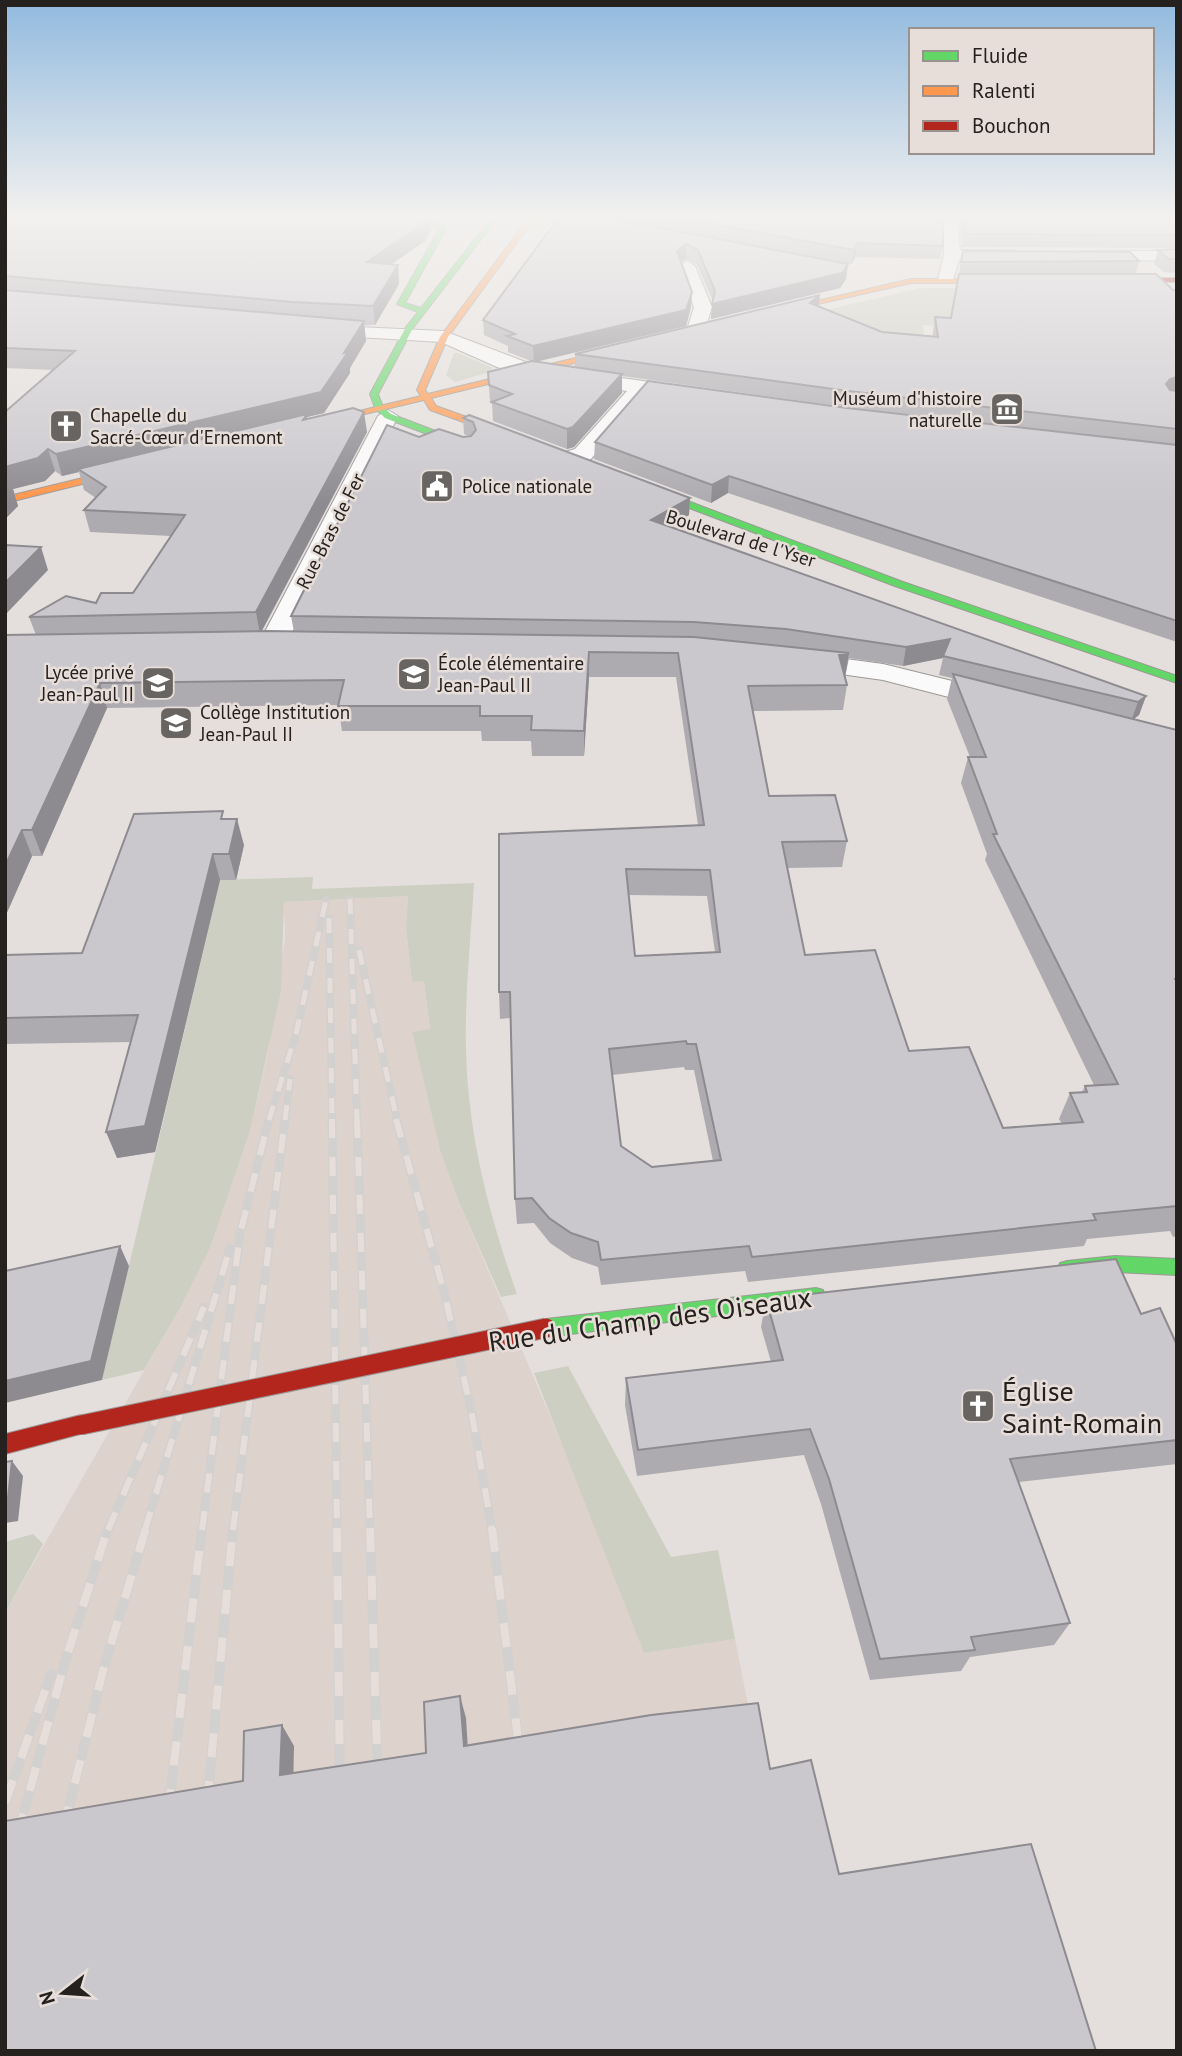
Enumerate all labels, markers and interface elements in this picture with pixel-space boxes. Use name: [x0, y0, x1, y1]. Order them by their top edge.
legend: [909, 28, 1154, 154]
text: Fluide: [972, 42, 1028, 69]
text: Ralenti: [972, 77, 1036, 104]
text: Bouchon: [972, 112, 1051, 139]
place label: Muséum d'histoire naturelle: [833, 386, 982, 432]
museum icon: Muséum d'histoire naturelle: [988, 390, 1026, 428]
place label: Chapelle du Sacré-Cœur d'Ernemont: [90, 403, 283, 449]
church icon: Chapelle du Sacré-Cœur d'Ernemont: [47, 407, 85, 445]
public building icon: Police nationale: [418, 467, 456, 505]
street label: Rue Bras de Fer: [290, 468, 370, 593]
place label: Police nationale: [462, 474, 592, 498]
street label: Boulevard de l'Yser: [663, 504, 819, 572]
place label: École élémentaire Jean-Paul II: [437, 651, 584, 697]
school or university icon: École élémentaire Jean-Paul II: [395, 655, 433, 693]
place label: Lycée privé Jean-Paul II: [40, 660, 134, 706]
school or university icon: Lycée privé Jean-Paul II: [139, 664, 177, 702]
place label: Collège Institution Jean-Paul II: [199, 700, 350, 746]
school or university icon: Collège Institution Jean-Paul II: [157, 704, 195, 742]
street label: Rue du Champ des Oiseaux: [486, 1278, 814, 1360]
place label: Église Saint-Romain: [1002, 1372, 1162, 1441]
church icon: Église Saint-Romain: [959, 1387, 997, 1425]
north arrow: [28, 1958, 98, 2028]
text: N: [33, 1988, 60, 2007]

